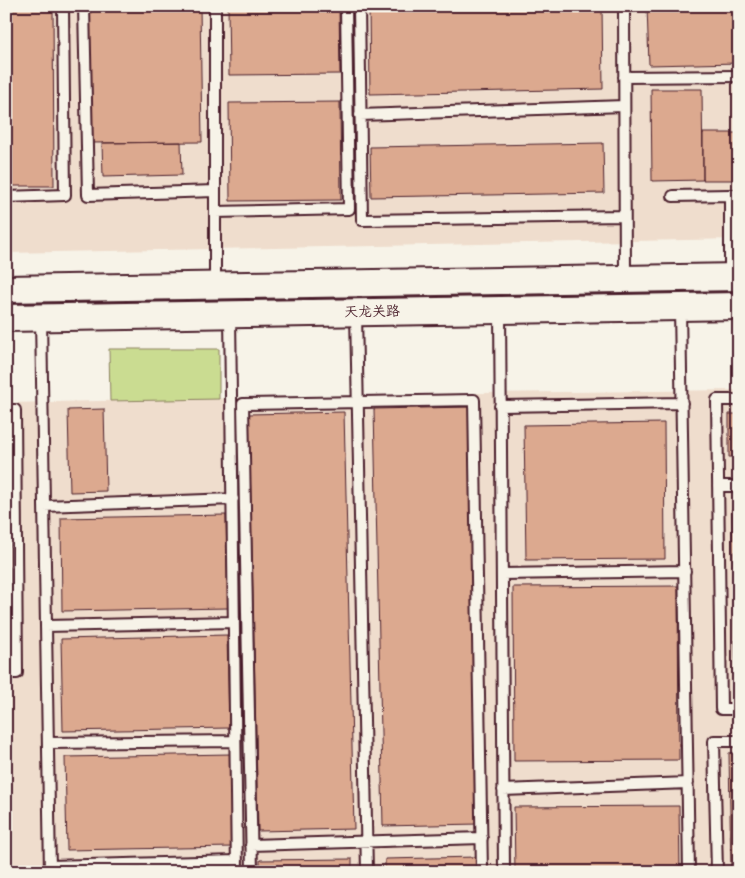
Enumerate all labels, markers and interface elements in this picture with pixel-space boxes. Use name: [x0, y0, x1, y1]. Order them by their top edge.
street label: 天龙关路: [344, 301, 400, 323]

